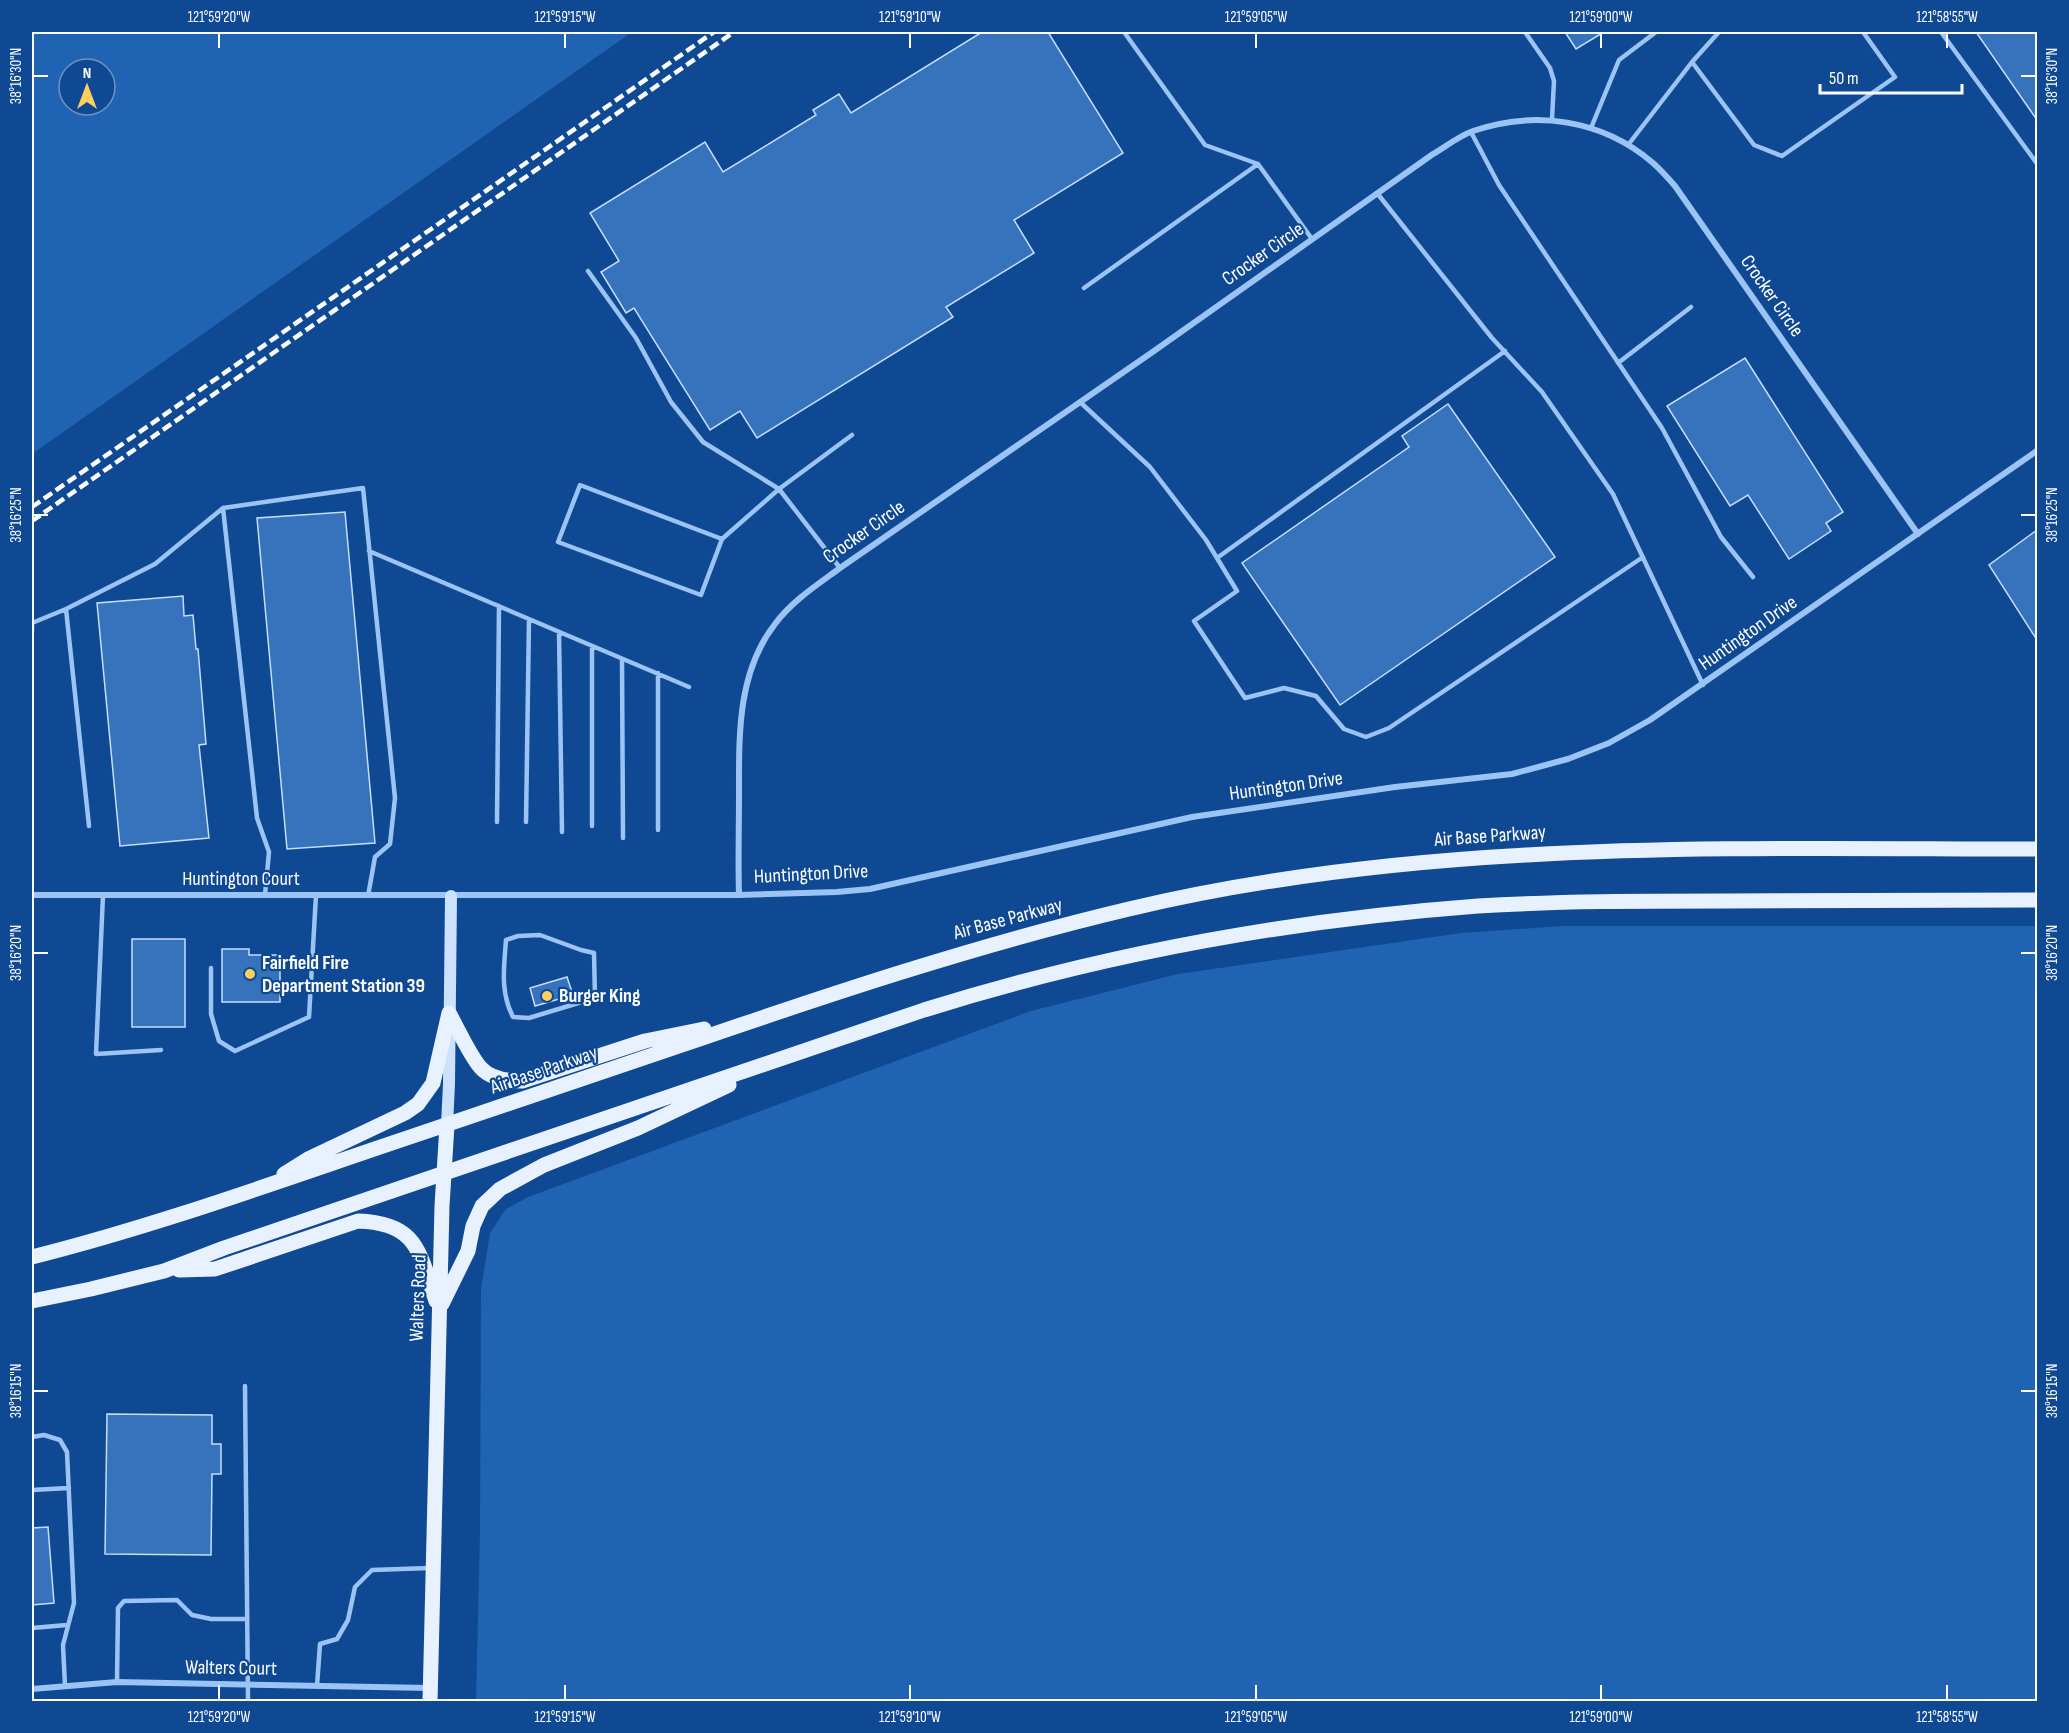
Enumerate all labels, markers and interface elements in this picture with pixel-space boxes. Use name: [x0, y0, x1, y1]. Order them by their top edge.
text: 121°59'20"W: [188, 8, 251, 27]
text: 121°59'15"W: [534, 8, 596, 27]
text: 121°59'10"W: [879, 8, 941, 27]
text: 121°59'05"W: [1225, 8, 1288, 27]
text: 121°59'00"W: [1569, 8, 1633, 27]
text: 121°58'55"W: [1916, 8, 1978, 27]
text: 38°16'30"N: [7, 48, 26, 104]
text: 38°16'30"N: [2043, 48, 2062, 104]
north arrow: [57, 57, 117, 117]
scale bar: [1820, 57, 1962, 95]
text: N: [83, 64, 91, 83]
text: 50 m: [1829, 68, 1859, 89]
street label: Crocker Circle: [1218, 217, 1308, 291]
street label: Crocker Circle: [1735, 251, 1809, 341]
text: 38°16'25"N: [7, 487, 26, 543]
text: 38°16'25"N: [2043, 487, 2062, 543]
street label: Crocker Circle: [819, 495, 909, 569]
street label: Huntington Drive: [1694, 590, 1802, 676]
street label: Huntington Drive: [1228, 766, 1344, 806]
street label: Air Base Parkway: [1432, 820, 1547, 852]
street label: Huntington Drive: [753, 859, 869, 889]
street label: Huntington Court: [182, 867, 300, 891]
street label: Air Base Parkway: [950, 893, 1065, 945]
text: 38°16'20"N: [7, 925, 26, 981]
text: 38°16'20"N: [2043, 925, 2062, 981]
place label: Fairfield Fire Department Station 39: [262, 951, 425, 998]
marker: Fairfield Fire Department Station 39: [243, 967, 257, 981]
place label: Burger King: [559, 984, 641, 1008]
marker: Burger King: [540, 989, 554, 1003]
street label: Air Base Parkway: [486, 1040, 601, 1100]
street label: Walters Road: [404, 1254, 432, 1342]
text: 38°16'15"N: [7, 1364, 26, 1418]
text: 38°16'15"N: [2043, 1364, 2062, 1418]
street label: Walters Court: [185, 1655, 277, 1681]
text: 121°59'20"W: [188, 1708, 251, 1727]
text: 121°59'15"W: [534, 1708, 596, 1727]
text: 121°59'10"W: [879, 1708, 941, 1727]
text: 121°59'05"W: [1225, 1708, 1288, 1727]
text: 121°59'00"W: [1569, 1708, 1633, 1727]
text: 121°58'55"W: [1916, 1708, 1978, 1727]

